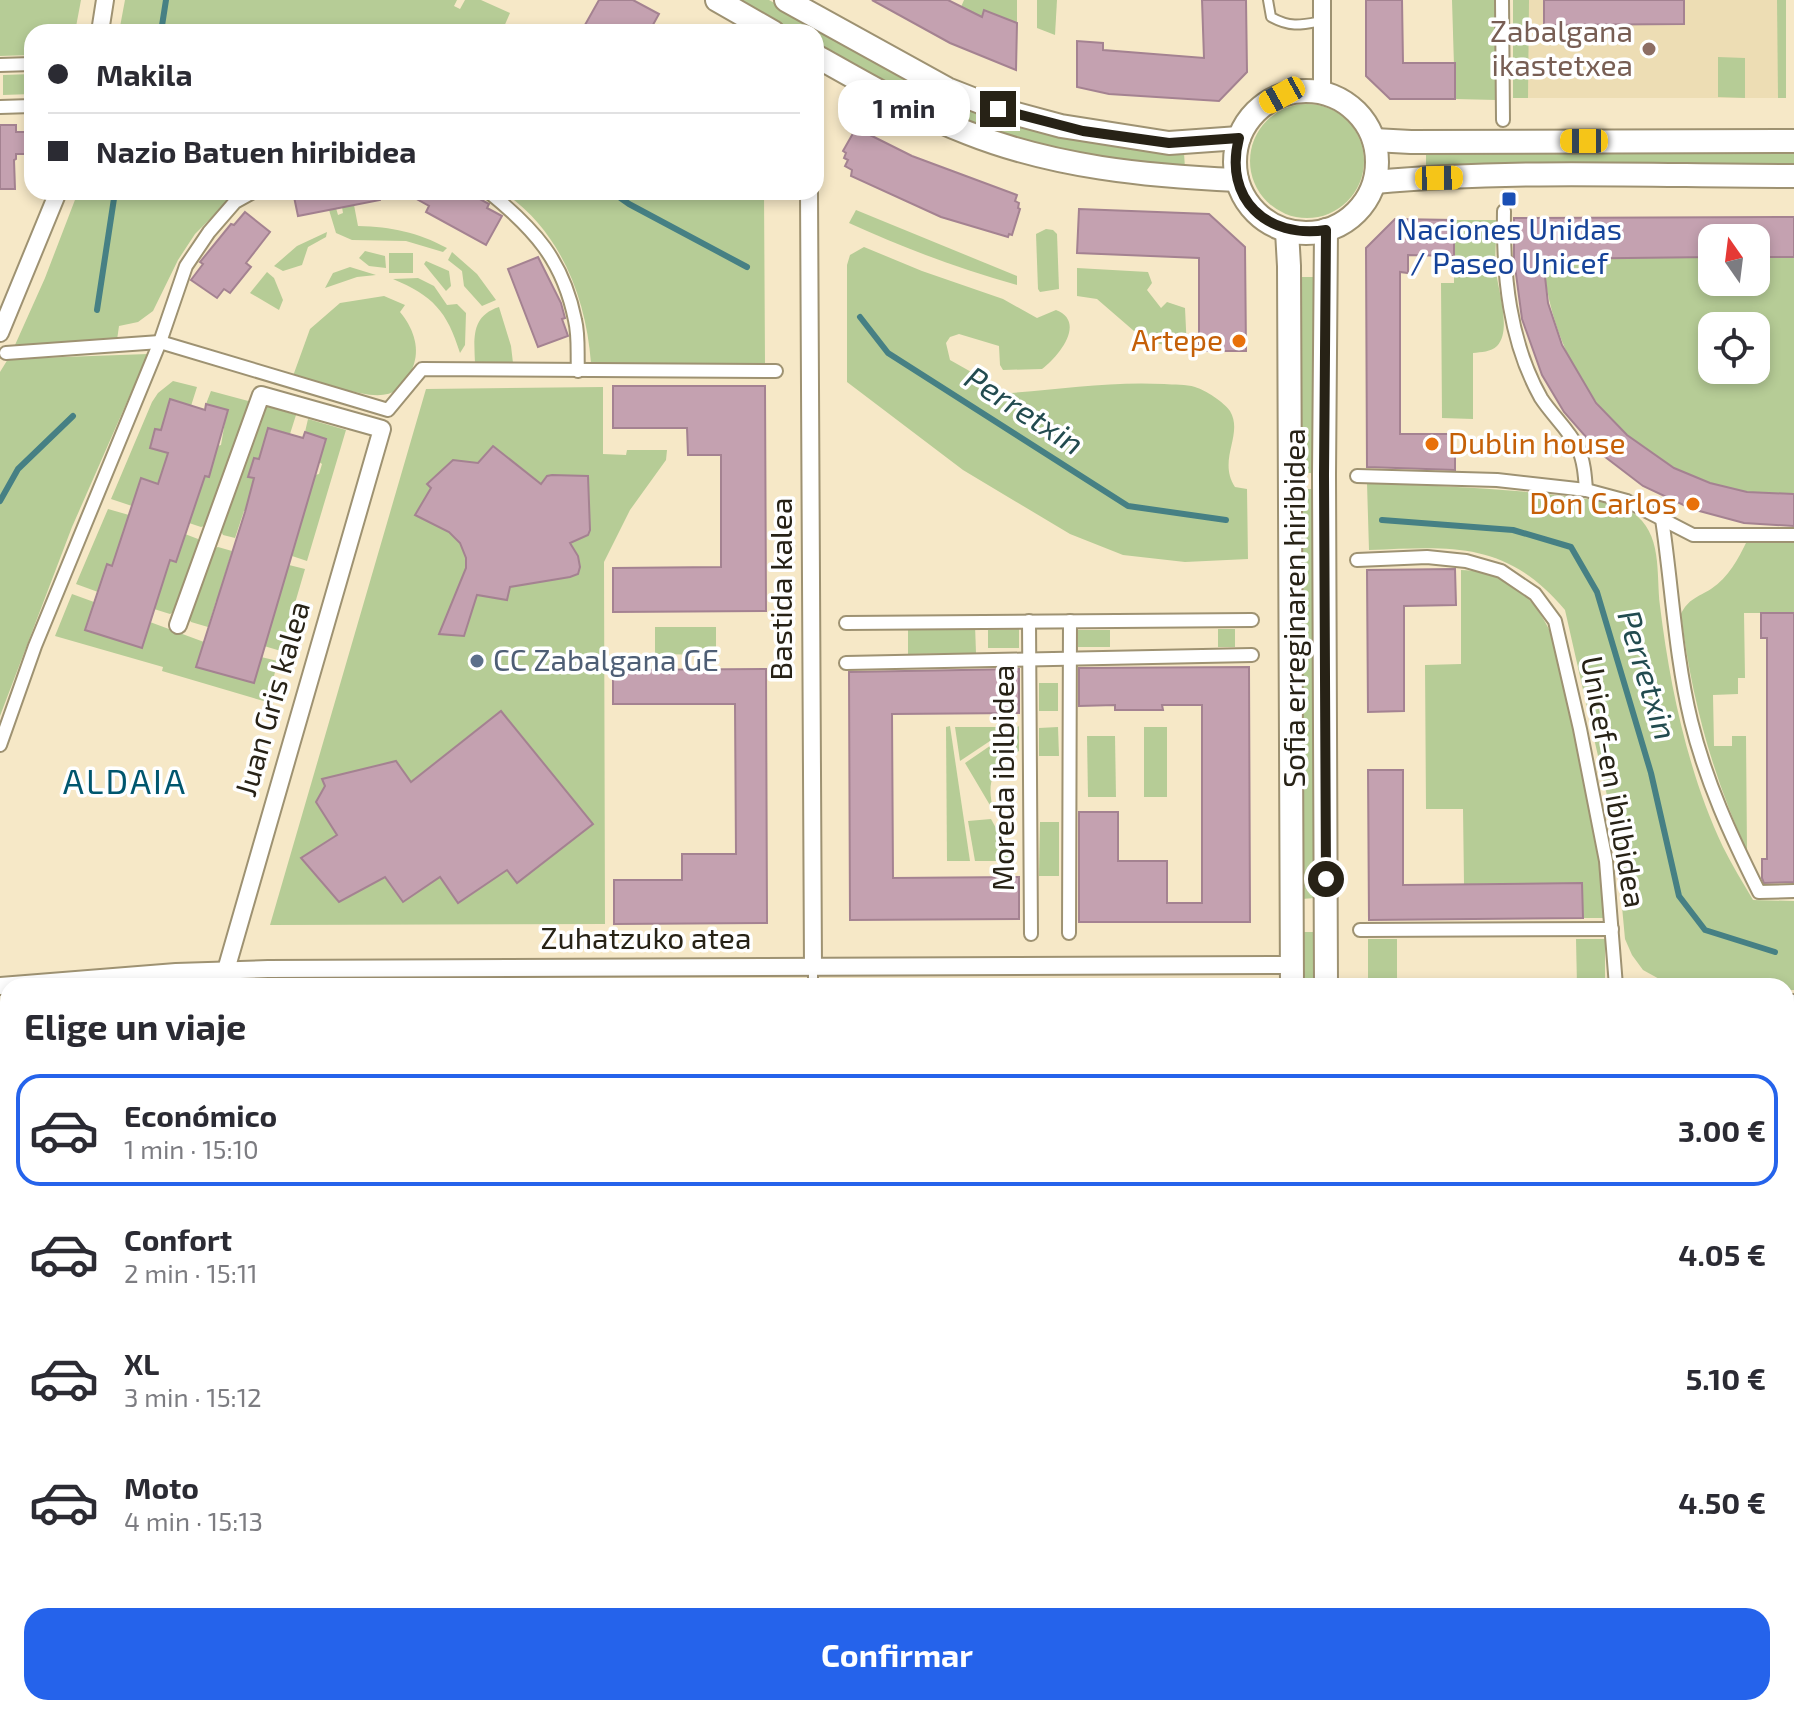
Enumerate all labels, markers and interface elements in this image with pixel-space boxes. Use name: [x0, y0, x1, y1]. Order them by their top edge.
place label: Zabalgana ikastetxea: [1490, 12, 1633, 82]
marker: Zabalgana ikastetxea: [1640, 40, 1658, 58]
text: Makila: [96, 56, 193, 92]
car: [1255, 73, 1309, 117]
callout: 1 min: [838, 81, 970, 137]
route end: [980, 91, 1016, 127]
text: 1 min: [873, 92, 935, 123]
car: [1560, 129, 1608, 153]
text: Nazio Batuen hiribidea: [96, 133, 416, 169]
car: [1415, 166, 1463, 190]
marker: Naciones Unidas / Paseo Unicef: [1500, 190, 1518, 208]
place label: Naciones Unidas / Paseo Unicef: [1396, 210, 1622, 280]
north arrow: [1698, 224, 1770, 296]
map controls: [1698, 224, 1770, 384]
button: locate: [1698, 312, 1770, 384]
place label: Artepe: [1131, 321, 1223, 357]
marker: Artepe: [1230, 332, 1248, 350]
water label: Perretxin: [959, 357, 1091, 462]
place label: Dublin house: [1448, 424, 1626, 460]
street label: Sofia erreginaren hiribidea: [1275, 428, 1311, 788]
marker: Dublin house: [1423, 435, 1441, 453]
place label: Don Carlos: [1529, 484, 1677, 520]
marker: Don Carlos: [1684, 495, 1702, 513]
street label: Bastida kalea: [762, 498, 798, 680]
street label: Juan Gris kalea: [226, 597, 316, 800]
water label: Perretxin: [1611, 605, 1687, 744]
place label: CC Zabalgana GE: [493, 641, 719, 677]
marker: CC Zabalgana GE: [468, 652, 486, 670]
street label: Unicef-en ibilbidea: [1575, 653, 1655, 910]
street label: Moreda ibilbidea: [984, 665, 1020, 891]
district label: ALDAIA: [63, 760, 187, 801]
route start: [1308, 861, 1344, 897]
street label: Zuhatzuko atea: [541, 919, 751, 955]
text: Elige un viaje: [24, 1004, 246, 1047]
icon: car: [28, 1094, 100, 1166]
text: Económico: [124, 1097, 277, 1133]
text: 3.00 €: [1678, 1112, 1766, 1148]
text: 1 min · 15:10: [124, 1133, 259, 1164]
icon: car: [28, 1218, 100, 1290]
text: Confort: [124, 1221, 232, 1257]
text: 4.05 €: [1678, 1236, 1766, 1272]
text: 2 min · 15:11: [124, 1257, 258, 1288]
icon: car: [28, 1342, 100, 1414]
text: XL: [124, 1345, 159, 1381]
text: 5.10 €: [1686, 1360, 1766, 1396]
text: 3 min · 15:12: [124, 1381, 262, 1412]
icon: car: [28, 1466, 100, 1538]
text: Moto: [124, 1469, 199, 1505]
text: 4.50 €: [1678, 1484, 1766, 1520]
text: 4 min · 15:13: [124, 1505, 263, 1536]
button: Confirmar: [24, 1608, 1770, 1700]

